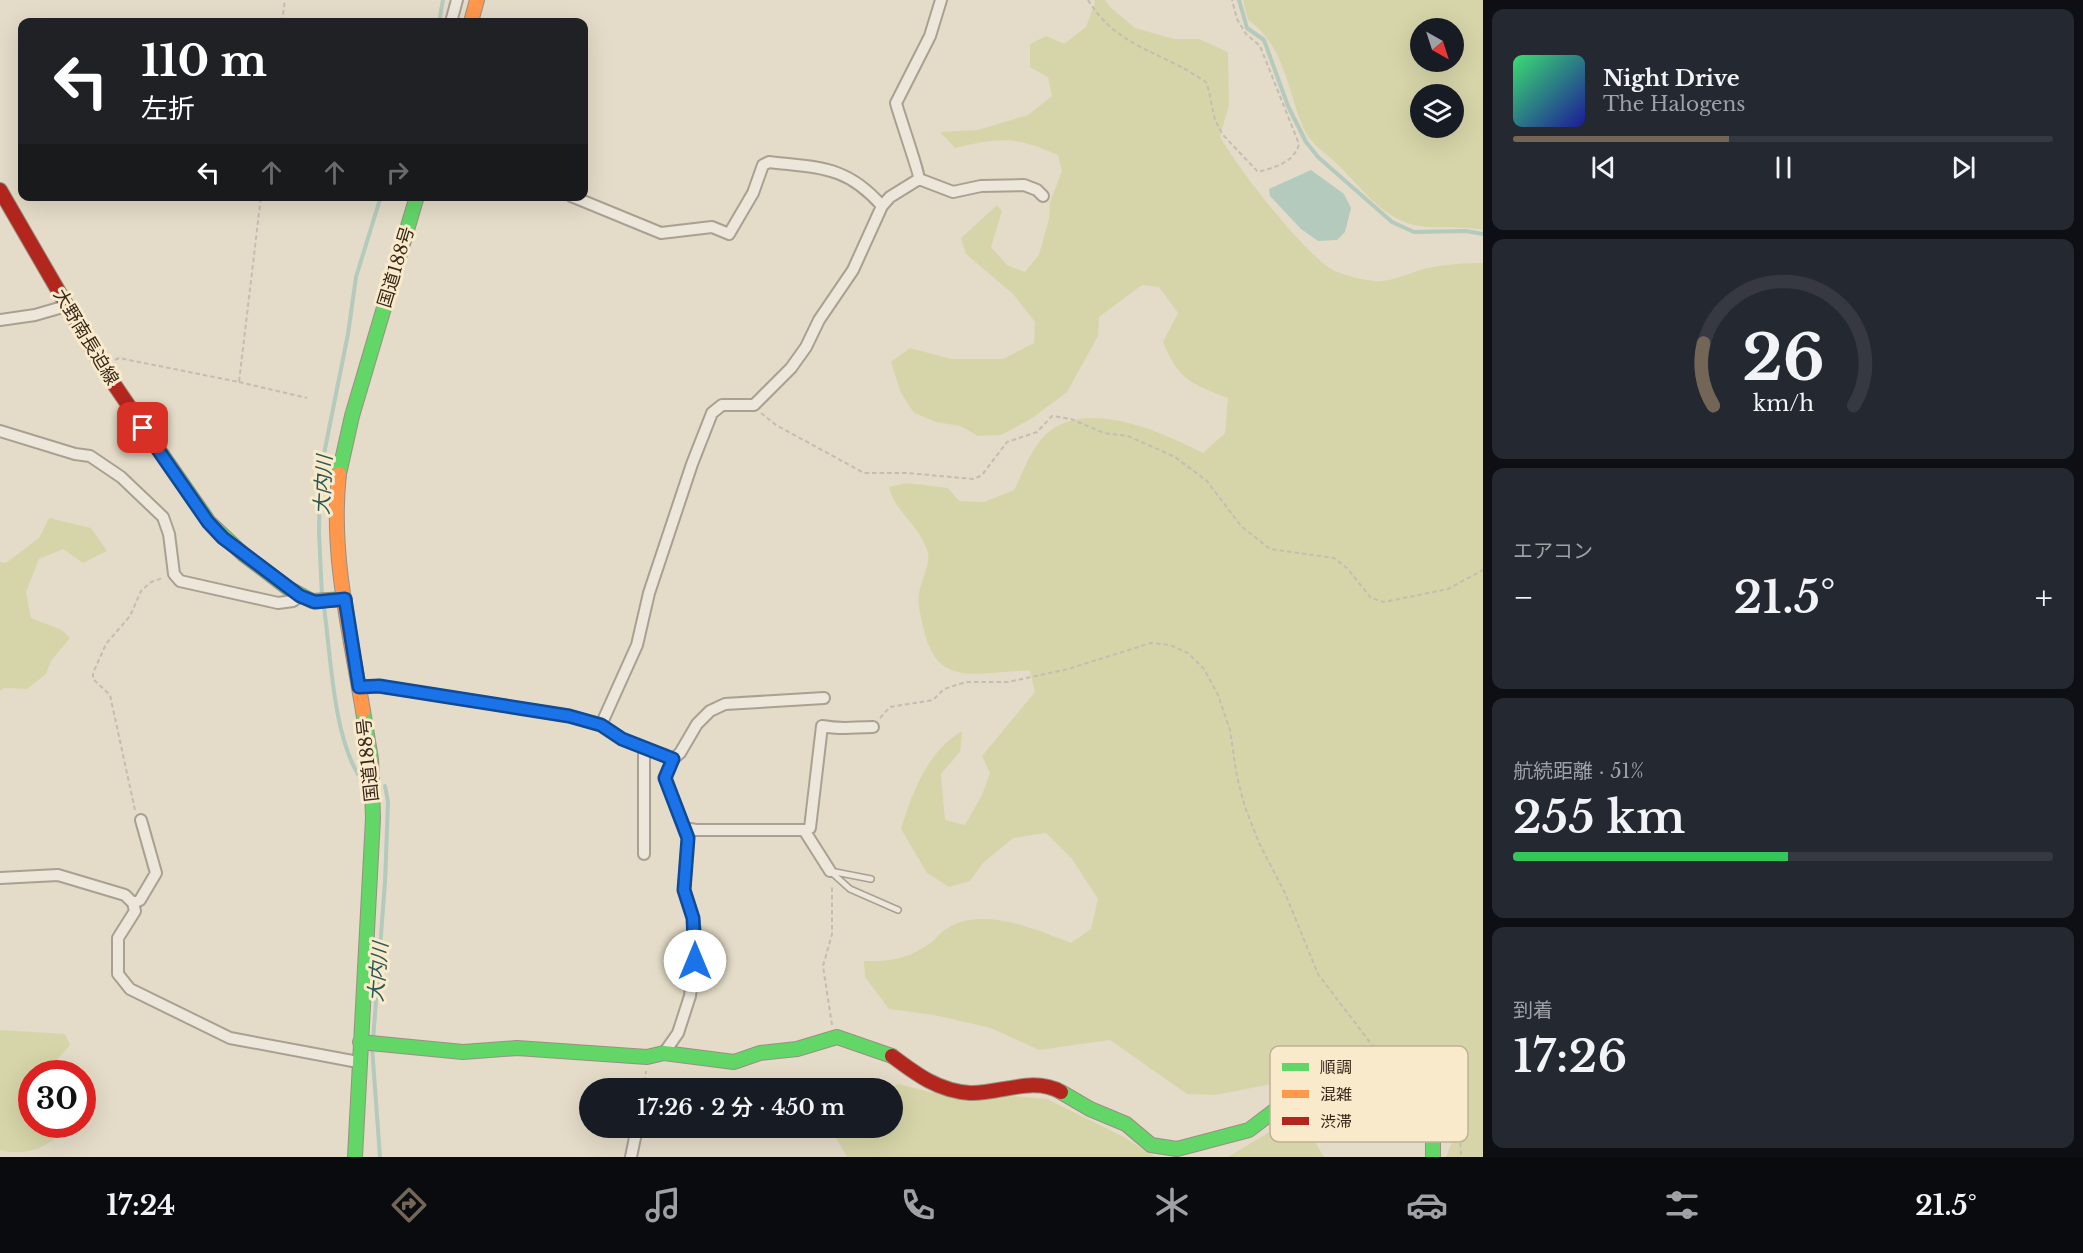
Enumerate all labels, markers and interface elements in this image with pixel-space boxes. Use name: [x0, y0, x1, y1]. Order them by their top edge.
north arrow: [1410, 18, 1464, 72]
map controls: [1410, 18, 1464, 138]
text: 110 m: [141, 35, 267, 87]
icon: left: [42, 42, 120, 120]
text: Night Drive: [1603, 65, 1740, 92]
button: layers: [1410, 84, 1464, 138]
text: 左折: [141, 92, 195, 125]
text: The Halogens: [1603, 92, 1745, 116]
icon: previous: [1587, 151, 1620, 184]
icon: pause: [1767, 151, 1800, 184]
icon: next: [1947, 151, 1980, 184]
icon: left: [192, 156, 225, 189]
icon: ahead: [255, 156, 288, 189]
icon: ahead: [318, 156, 351, 189]
icon: right: [381, 156, 414, 189]
street label: 国道188号: [373, 224, 419, 310]
street label: 大野南長迫線: [49, 285, 123, 389]
text: 26: [1742, 319, 1824, 397]
text: km/h: [1753, 390, 1814, 417]
pin: [117, 402, 168, 453]
icon: arrive: [126, 411, 159, 444]
water label: 大内川: [309, 452, 337, 516]
text: エアコン: [1513, 539, 1593, 563]
text: 21.5°: [1733, 569, 1835, 625]
text: −: [1513, 577, 1534, 618]
text: +: [2035, 577, 2053, 618]
street label: 国道188号: [353, 717, 383, 803]
text: 航続距離 · 51%: [1513, 759, 1644, 783]
text: 255 km: [1513, 789, 1685, 845]
position arrow: [663, 929, 727, 993]
water label: 大内川: [363, 939, 393, 1003]
text: 到着: [1513, 998, 1553, 1022]
text: 17:26: [1513, 1028, 1627, 1084]
legend: [1270, 1046, 1468, 1142]
text: 順調: [1320, 1057, 1352, 1077]
speed limit sign: 30: [18, 1060, 96, 1138]
text: 混雑: [1320, 1084, 1352, 1104]
text: 17:26 · 2 分 · 450 m: [637, 1094, 845, 1121]
text: 渋滞: [1320, 1111, 1352, 1131]
icon: directions: [388, 1184, 430, 1226]
icon: music: [642, 1184, 684, 1226]
icon: phone: [897, 1184, 939, 1226]
icon: climate: [1151, 1184, 1193, 1226]
icon: car: [1406, 1184, 1448, 1226]
icon: filters: [1661, 1184, 1703, 1226]
text: 17:24: [106, 1189, 175, 1222]
text: 21.5°: [1915, 1189, 1977, 1222]

